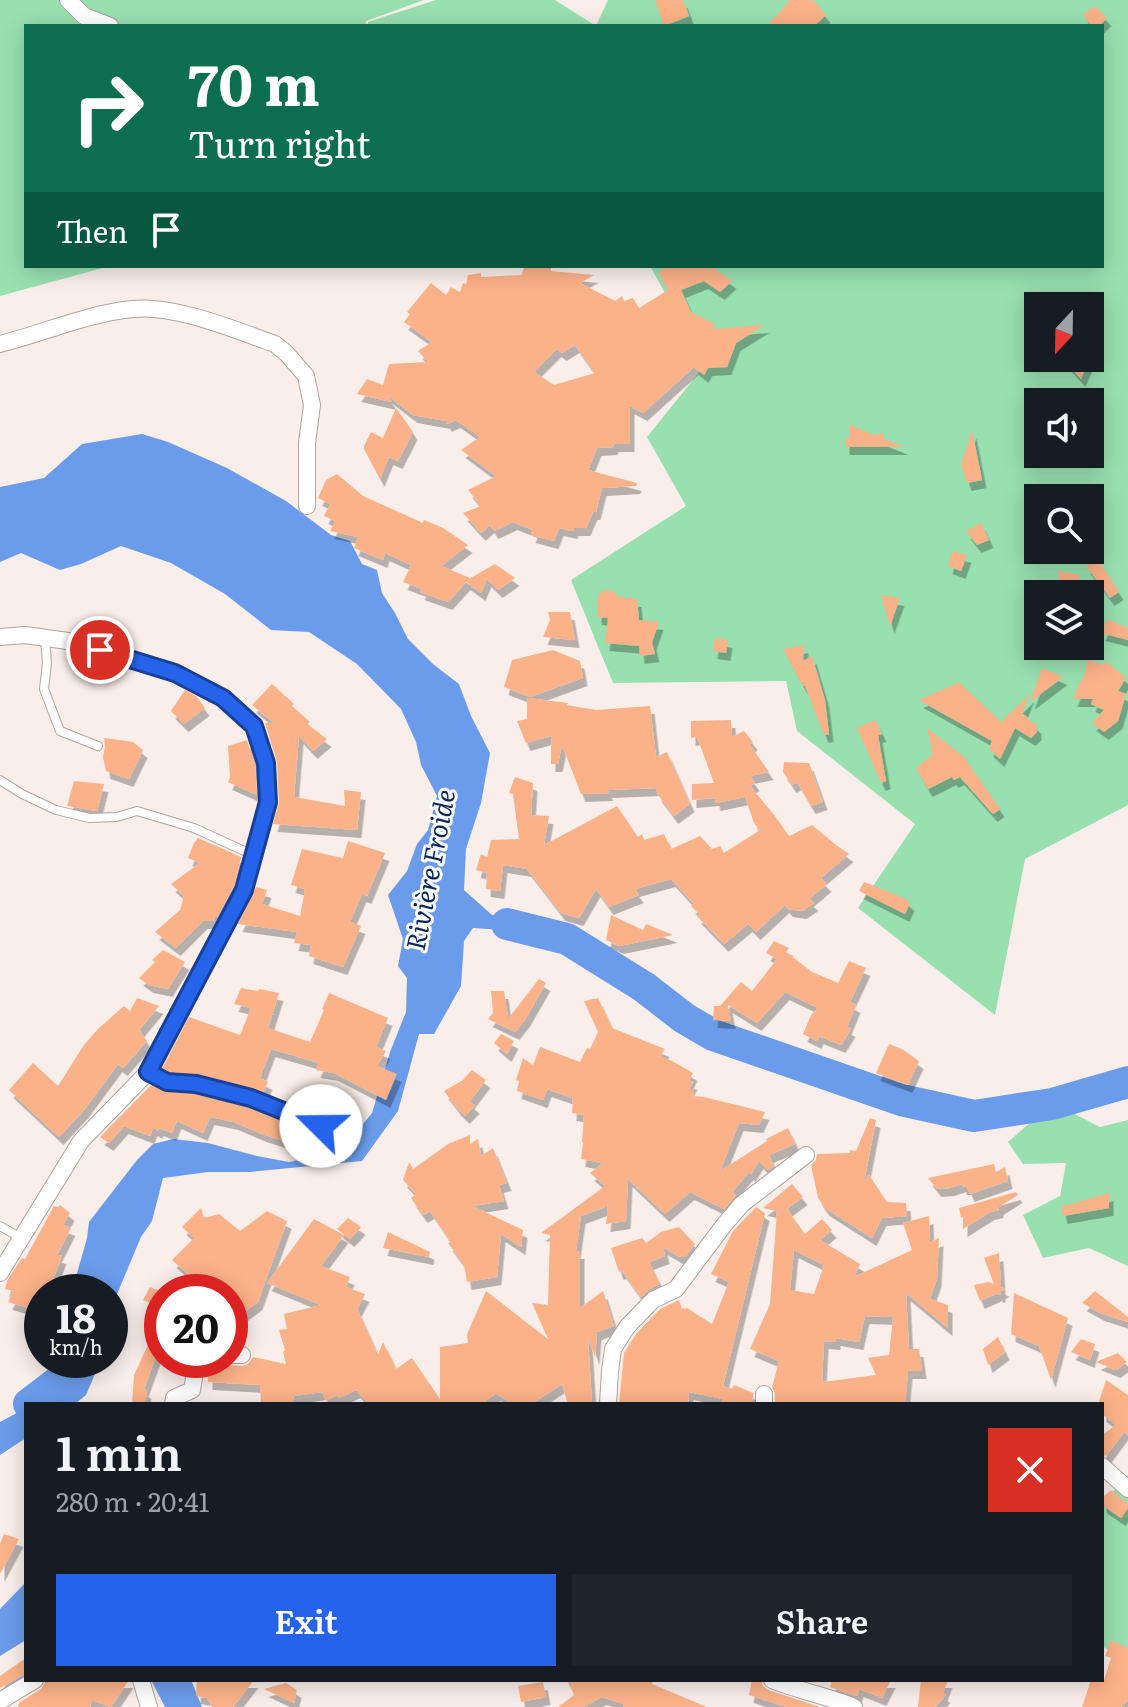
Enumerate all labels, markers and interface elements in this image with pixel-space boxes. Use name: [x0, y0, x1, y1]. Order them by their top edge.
text: 70 m: [188, 40, 320, 123]
icon: right: [56, 56, 160, 160]
text: Turn right: [188, 116, 371, 169]
text: Then: [56, 208, 128, 252]
icon: arrive: [144, 208, 188, 252]
north arrow: [1024, 292, 1104, 372]
map controls: [1024, 292, 1104, 660]
button: sound: [1024, 388, 1104, 468]
button: search: [1024, 484, 1104, 564]
button: layers: [1024, 580, 1104, 660]
pin: [66, 616, 134, 684]
icon: arrive: [78, 628, 122, 672]
water label: Rivière Froide: [394, 786, 463, 953]
position arrow: [279, 1084, 363, 1168]
speed limit sign: 20: [144, 1274, 248, 1378]
text: 18: [56, 1286, 96, 1345]
text: km/h: [49, 1331, 103, 1361]
text: 1 min: [56, 1415, 182, 1486]
button: close: [988, 1428, 1072, 1512]
text: 280 m · 20:41: [56, 1481, 209, 1520]
button: Exit: [56, 1574, 556, 1666]
button: Share: [572, 1574, 1072, 1666]

